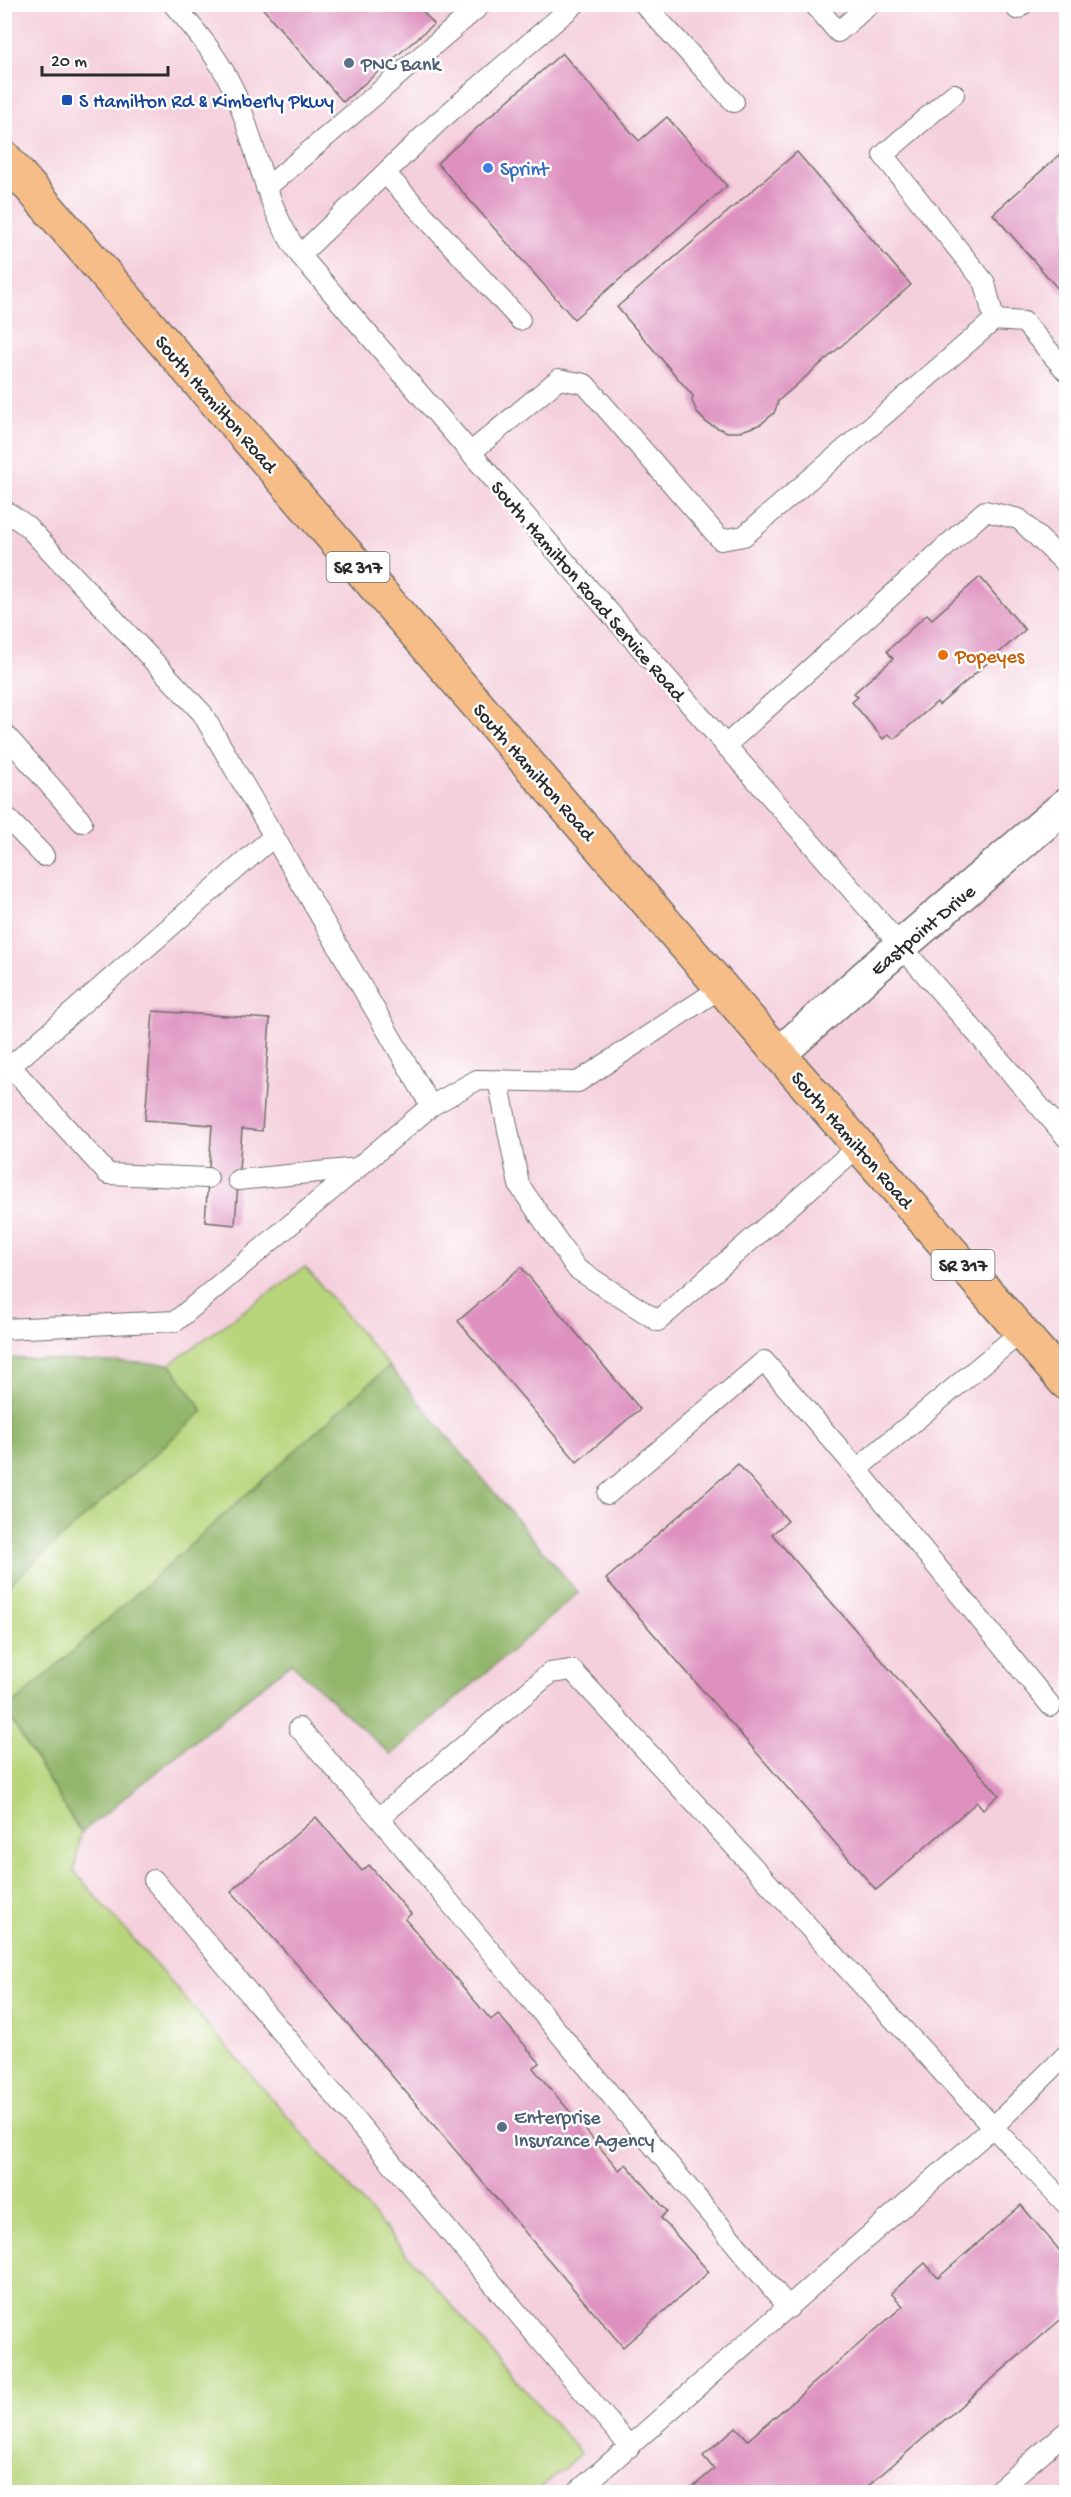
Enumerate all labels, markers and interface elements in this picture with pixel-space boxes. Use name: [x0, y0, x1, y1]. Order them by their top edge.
scale bar: [42, 39, 168, 77]
text: 20 m: [51, 52, 87, 73]
place label: PNC Bank: [360, 55, 442, 78]
marker: PNC Bank: [342, 56, 356, 70]
place label: S Hamilton Rd & Kimberly Pkwy: [79, 92, 334, 115]
marker: S Hamilton Rd & Kimberly Pkwy: [60, 93, 74, 107]
place label: Sprint: [500, 160, 550, 183]
marker: Sprint: [481, 161, 495, 175]
street label: South Hamilton Road: [148, 332, 282, 480]
street label: South Hamilton Road Service Road: [484, 477, 690, 709]
road number: SR 317: [326, 552, 389, 582]
place label: Popeyes: [954, 647, 1025, 670]
marker: Popeyes: [936, 648, 950, 662]
street label: South Hamilton Road: [466, 700, 600, 848]
street label: Eastpoint Drive: [867, 881, 982, 982]
street label: South Hamilton Road: [784, 1068, 918, 1216]
road number: SR 317: [932, 1250, 994, 1280]
place label: Enterprise Insurance Agency: [514, 2108, 654, 2154]
marker: Enterprise Insurance Agency: [495, 2120, 509, 2134]

